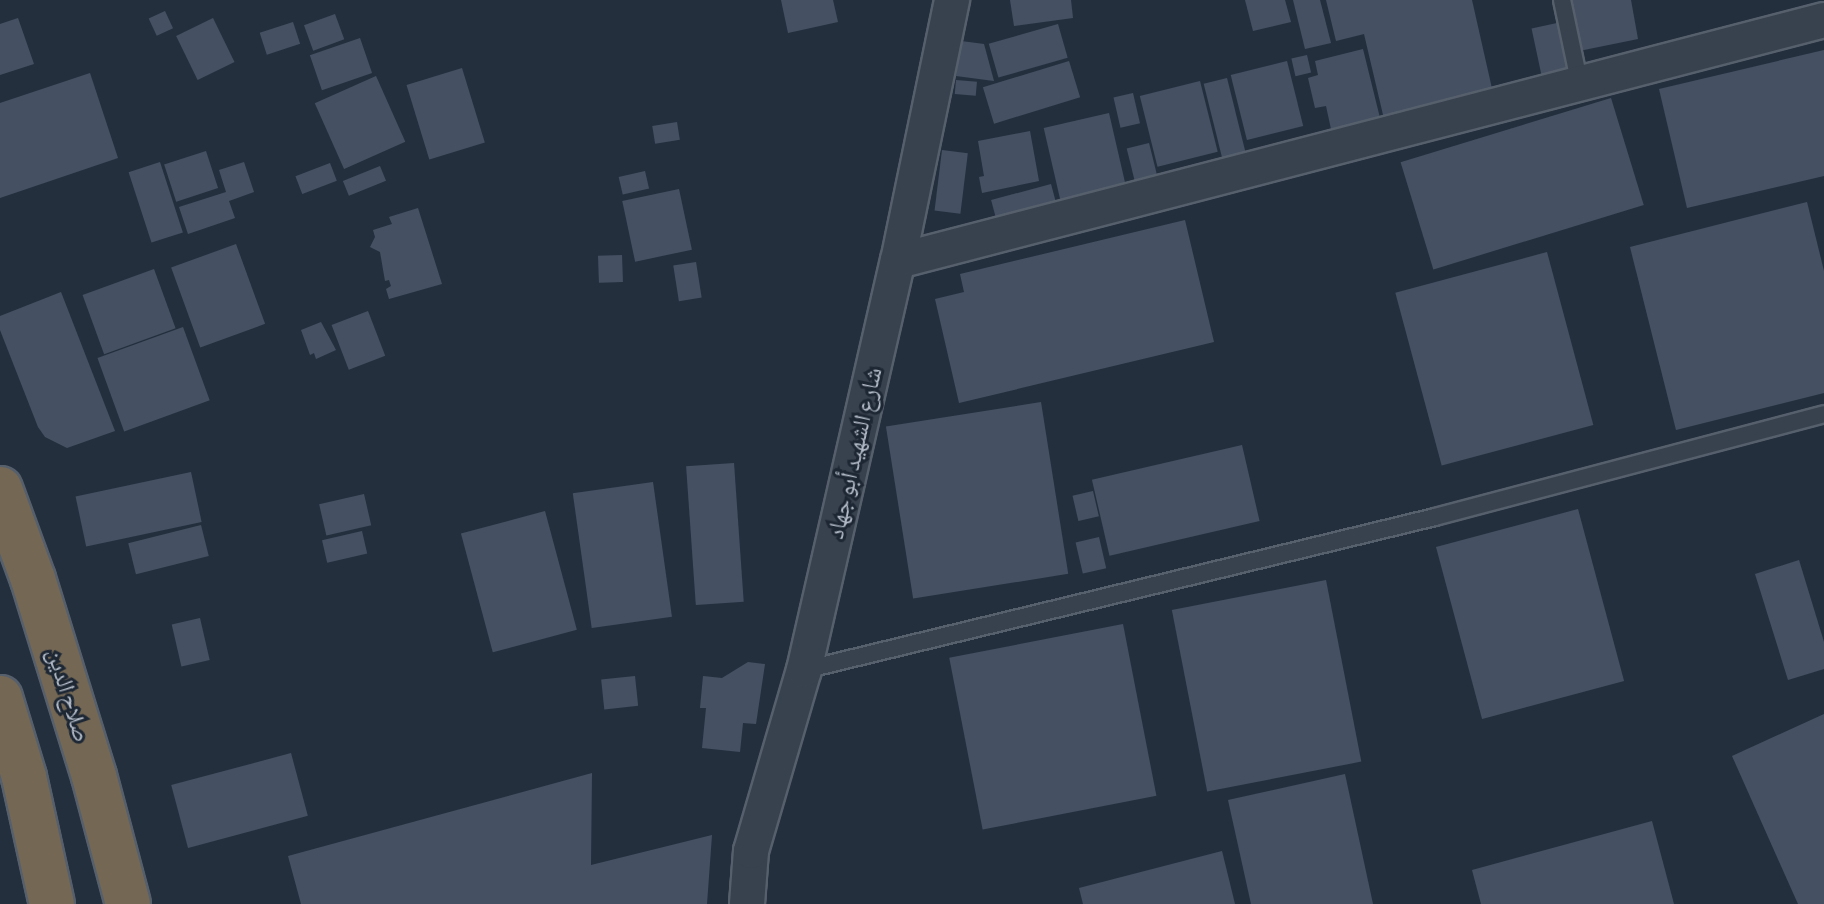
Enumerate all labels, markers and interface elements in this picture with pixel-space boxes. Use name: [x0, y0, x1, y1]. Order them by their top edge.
street label: شارع الشهيد أبو جهاد: [820, 364, 888, 542]
street label: صلاح الدين: [41, 645, 97, 745]

